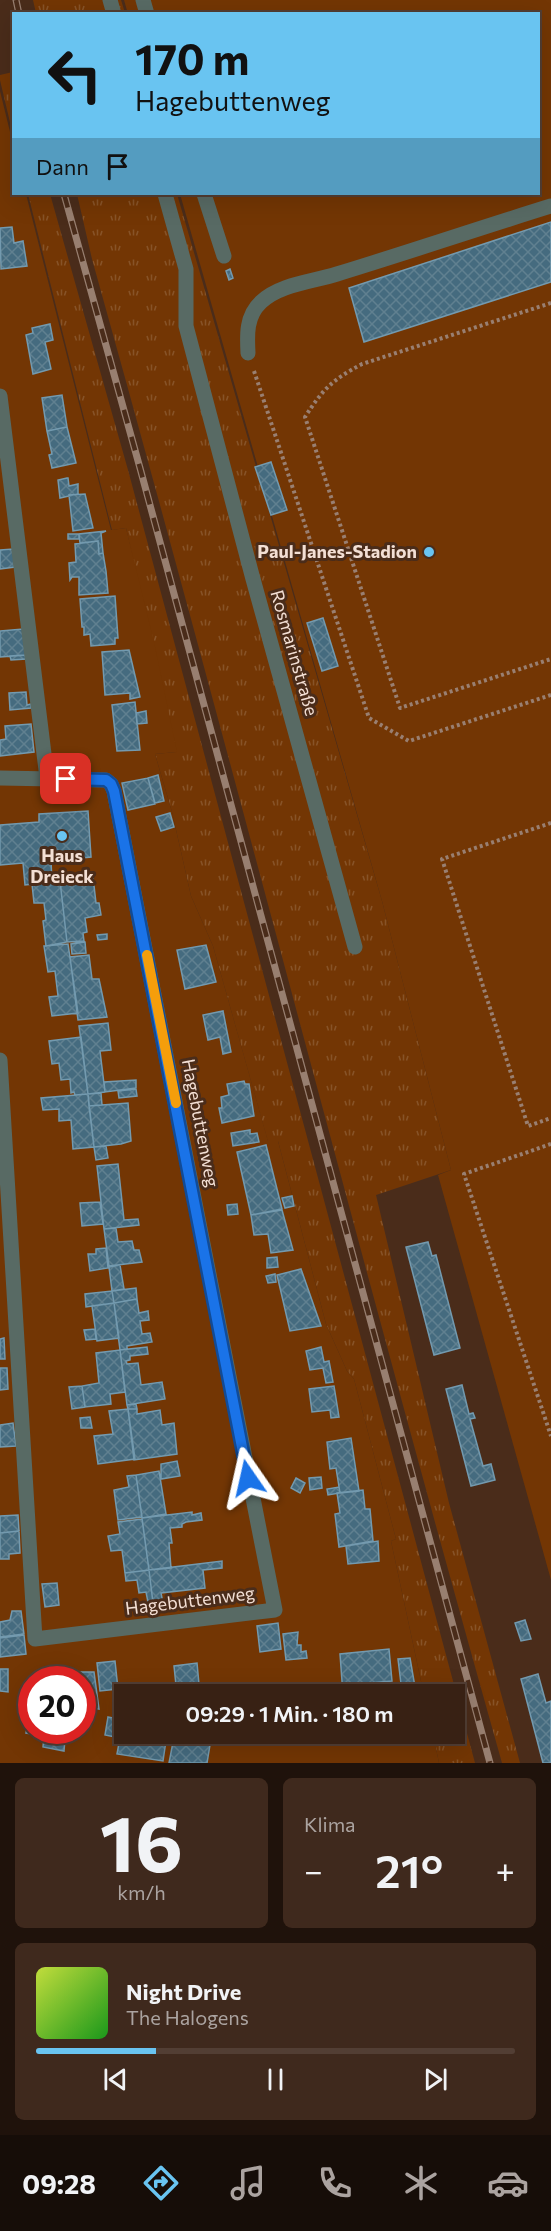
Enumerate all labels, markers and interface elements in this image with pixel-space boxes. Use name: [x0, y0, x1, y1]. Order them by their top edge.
text: 170 m: [135, 32, 249, 84]
icon: left: [36, 36, 114, 114]
text: Hagebuttenweg: [135, 84, 330, 117]
icon: arrive: [101, 150, 134, 183]
text: Dann: [36, 153, 89, 180]
place label: Paul-Janes-Stadion: [257, 540, 417, 562]
marker: Paul-Janes-Stadion: [422, 545, 436, 559]
street label: Rosmarinstraße: [266, 587, 323, 718]
pin: [40, 753, 91, 804]
icon: arrive: [49, 762, 82, 795]
marker: Haus Dreieck: [55, 829, 69, 843]
place label: Haus Dreieck: [30, 844, 94, 887]
street label: Hagebuttenweg: [178, 1057, 224, 1189]
position arrow: [216, 1446, 280, 1510]
street label: Hagebuttenweg: [124, 1581, 256, 1619]
speed limit sign: 20: [18, 1666, 96, 1744]
text: 09:29 · 1 Min. · 180 m: [185, 1700, 394, 1727]
text: 16: [100, 1793, 183, 1888]
text: Klima: [304, 1812, 356, 1836]
text: 21°: [375, 1842, 443, 1897]
text: −: [304, 1849, 323, 1890]
text: +: [496, 1849, 515, 1890]
text: km/h: [117, 1880, 166, 1904]
text: Night Drive: [126, 1978, 241, 2005]
text: The Halogens: [126, 2005, 249, 2029]
icon: previous: [99, 2063, 132, 2096]
icon: pause: [259, 2063, 292, 2096]
icon: next: [419, 2063, 452, 2096]
icon: directions: [140, 2162, 182, 2204]
icon: music: [227, 2162, 269, 2204]
icon: phone: [314, 2162, 356, 2204]
icon: climate: [400, 2162, 442, 2204]
icon: car: [487, 2162, 529, 2204]
text: 09:28: [22, 2167, 96, 2200]

